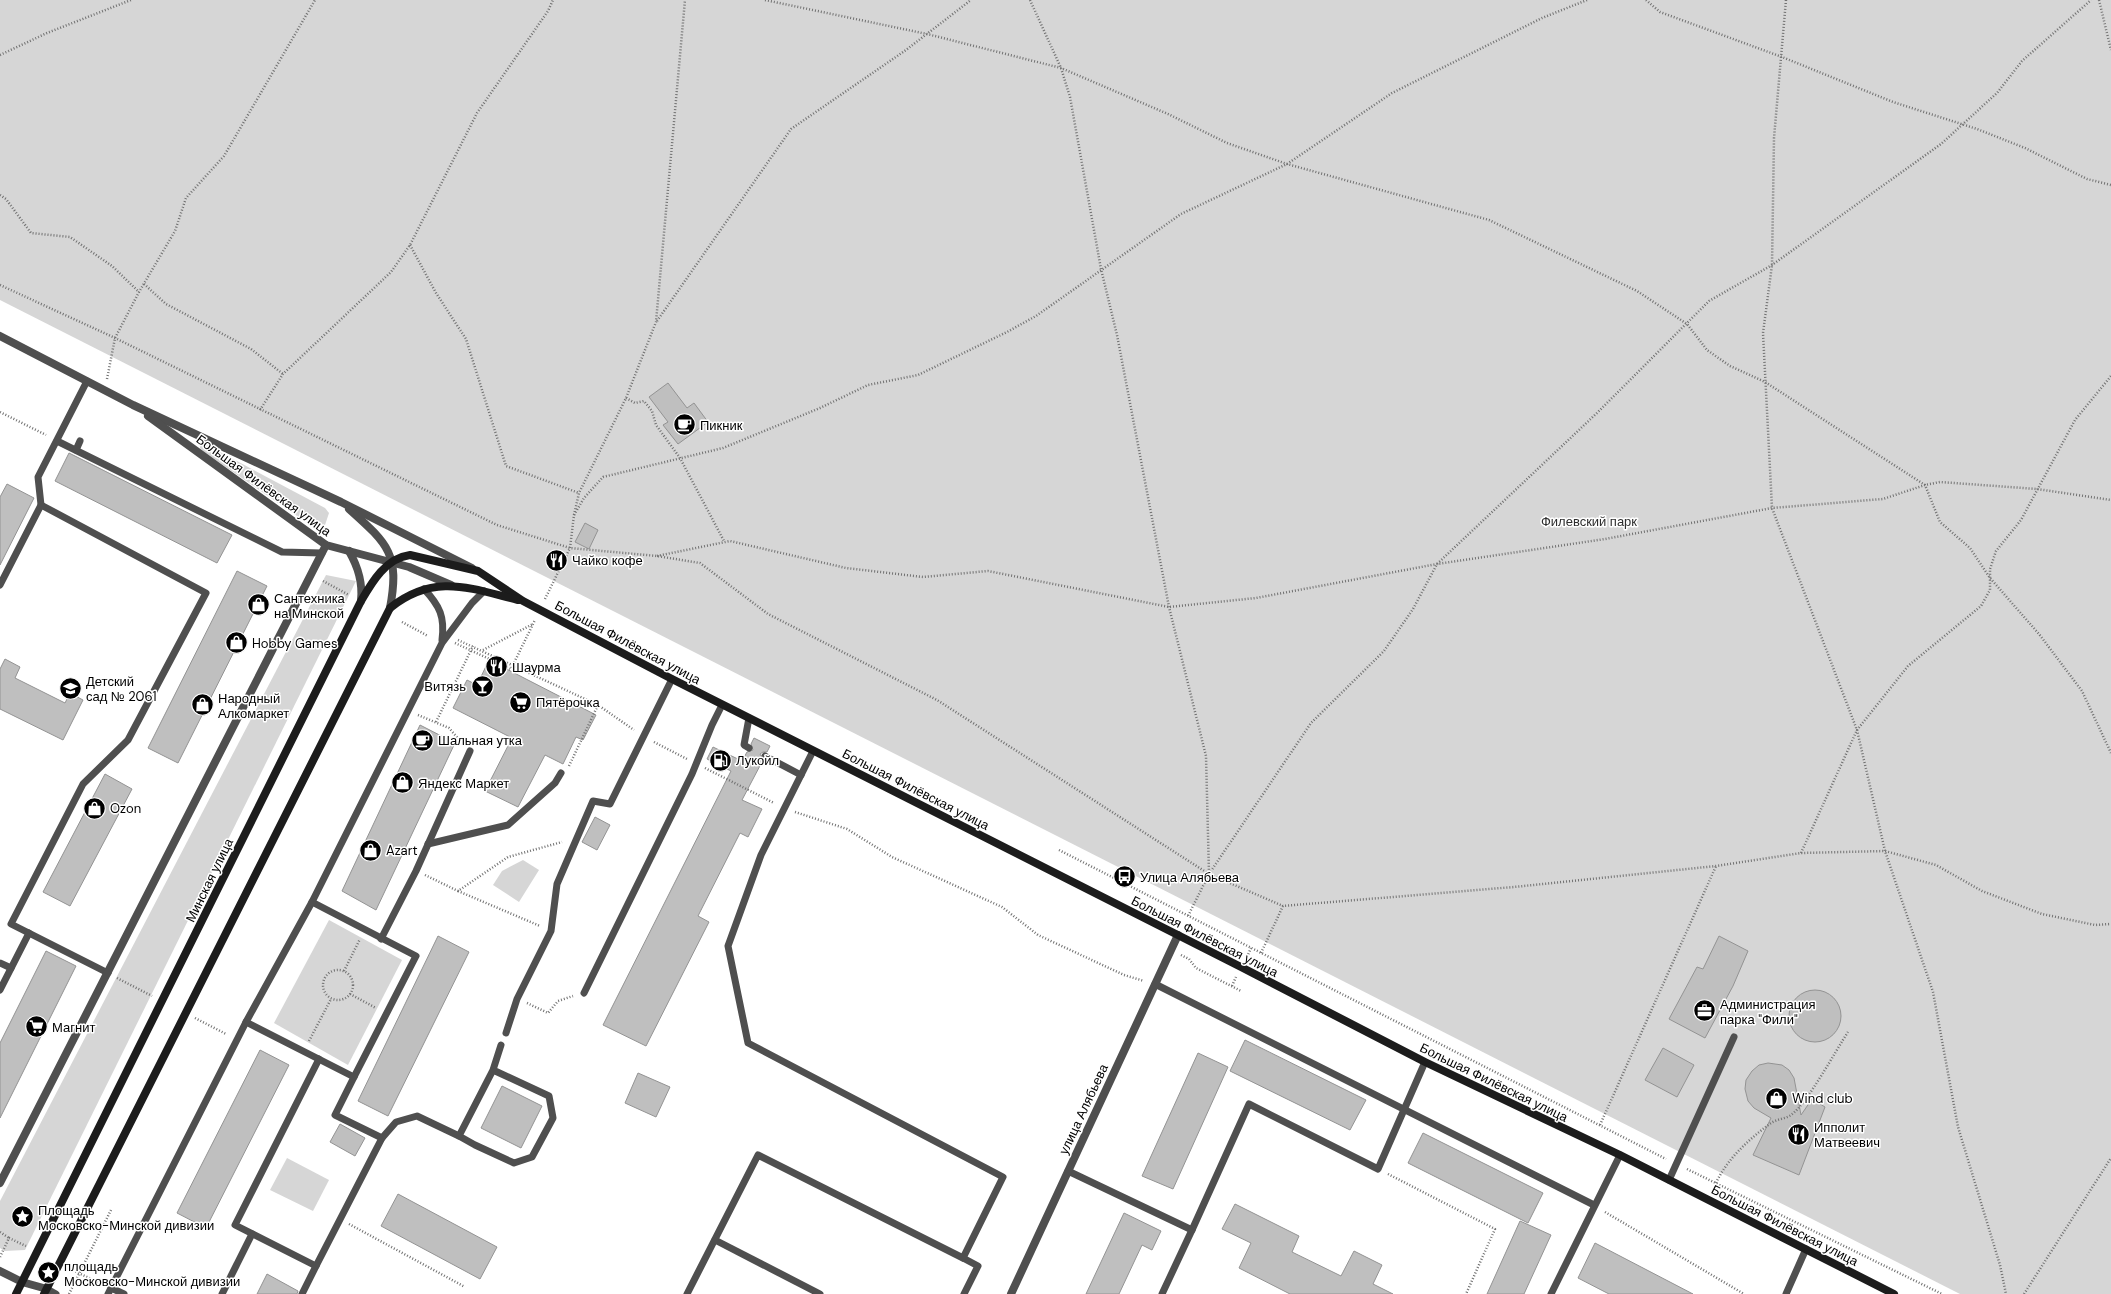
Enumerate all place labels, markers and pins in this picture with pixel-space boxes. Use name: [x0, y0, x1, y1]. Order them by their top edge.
cafe icon: Пикник: [671, 412, 697, 438]
place label: Пикник: [700, 417, 743, 434]
restaurant icon: Чайко кофе: [544, 547, 570, 573]
place label: Чайко кофе: [572, 552, 643, 569]
place label: Сантехника на Минской: [274, 590, 346, 622]
shop icon: Сантехника на Минской: [245, 592, 271, 618]
shop icon: Hobby Games: [223, 630, 249, 656]
place label: Hobby Games: [252, 635, 337, 652]
restaurant icon: Шаурма: [484, 654, 510, 680]
place label: Шаурма: [512, 659, 562, 676]
place label: Детский сад № 2061: [86, 673, 157, 705]
bar icon: Витязь: [469, 673, 495, 699]
school or university icon: Детский сад № 2061: [58, 675, 84, 701]
place label: Витязь: [424, 678, 466, 695]
supermarket icon: Пятёрочка: [507, 689, 533, 715]
place label: Народный Алкомаркет: [218, 690, 289, 722]
shop icon: Народный Алкомаркет: [189, 692, 215, 718]
place label: Пятёрочка: [536, 694, 600, 711]
cafe icon: Шальная утка: [409, 727, 435, 753]
place label: Шальная утка: [438, 732, 523, 749]
fuel station icon: Лукойл: [708, 747, 734, 773]
place label: Лукойл: [736, 752, 779, 769]
shop icon: Яндекс Маркет: [389, 770, 415, 796]
place label: Яндекс Маркет: [418, 775, 509, 792]
shop icon: Ozon: [82, 795, 108, 821]
place label: Ozon: [110, 800, 141, 817]
shop icon: Azart: [357, 837, 383, 863]
place label: Azart: [386, 842, 418, 859]
bus stop icon: Улица Алябьева: [1111, 864, 1137, 890]
place label: Улица Алябьева: [1140, 869, 1240, 886]
place label: Администрация парка "Фили": [1720, 996, 1816, 1028]
office icon: Администрация парка "Фили": [1691, 998, 1717, 1024]
supermarket icon: Магнит: [24, 1014, 50, 1040]
place label: Магнит: [52, 1019, 95, 1036]
shop icon: Wind club: [1763, 1085, 1789, 1111]
place label: Wind club: [1792, 1090, 1853, 1107]
place label: Ипполит Матвеевич: [1814, 1119, 1880, 1151]
restaurant icon: Ипполит Матвеевич: [1786, 1121, 1812, 1147]
place label: Площадь Московско-Минской дивизии: [38, 1202, 214, 1234]
place icon: Площадь Московско-Минской дивизии: [10, 1204, 36, 1230]
place label: площадь Московско-Минской дивизии: [64, 1258, 240, 1290]
place icon: площадь Московско-Минской дивизии: [36, 1260, 62, 1286]

